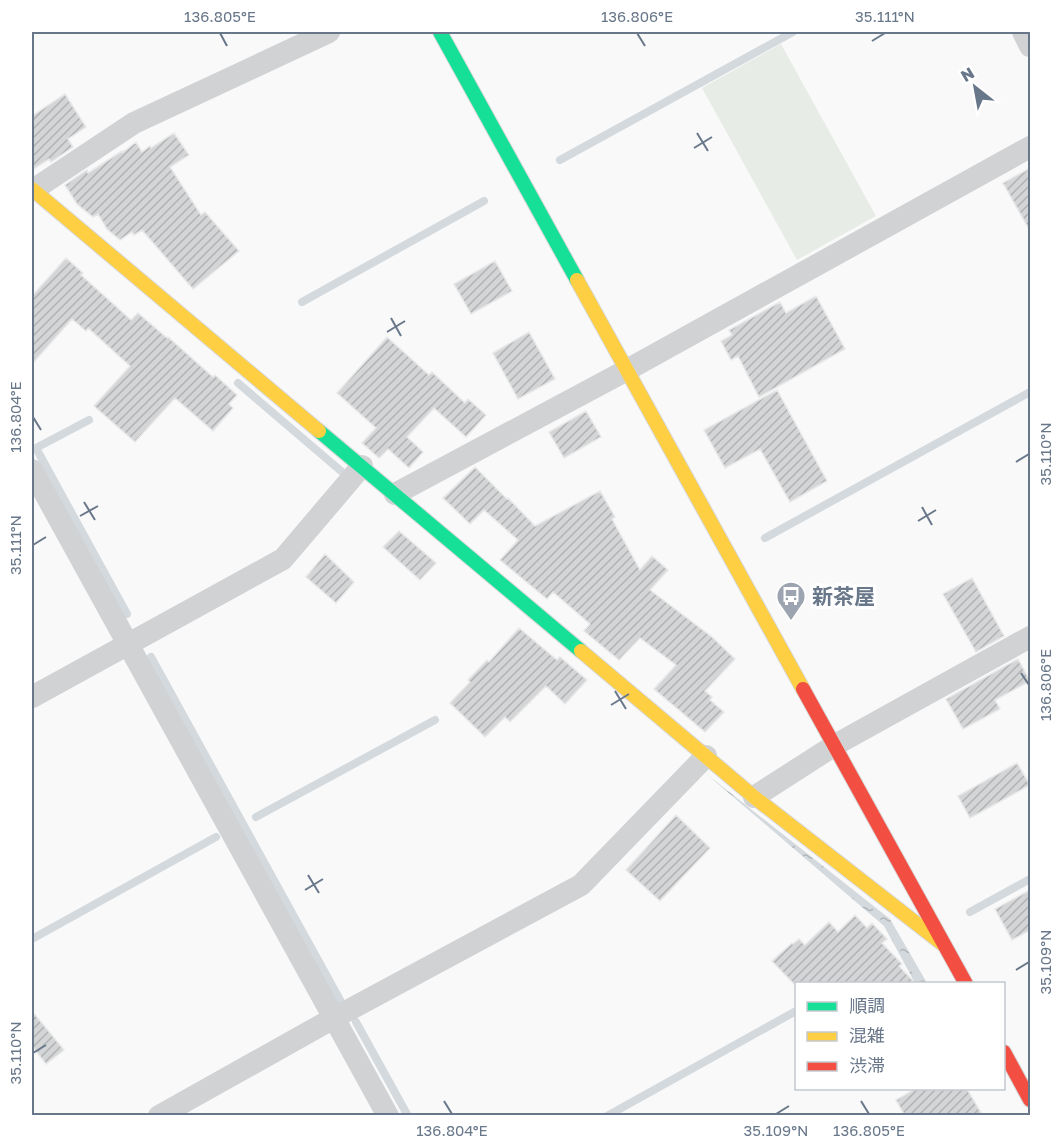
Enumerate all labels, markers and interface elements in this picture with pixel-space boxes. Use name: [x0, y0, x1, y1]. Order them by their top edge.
text: 136.805°E: [184, 7, 256, 25]
text: 136.806°E: [601, 7, 673, 25]
text: 35.111°N: [855, 7, 915, 25]
north arrow: [945, 57, 1005, 117]
text: N: [957, 62, 978, 86]
text: 136.804°E: [6, 381, 24, 453]
text: 35.110°N: [1036, 422, 1054, 486]
text: 35.111°N: [6, 515, 24, 575]
bus stop icon: 新茶屋: [775, 580, 807, 622]
place label: 新茶屋: [812, 583, 875, 609]
text: 136.806°E: [1036, 649, 1054, 721]
text: 35.109°N: [1036, 930, 1054, 994]
legend: [795, 982, 1005, 1090]
text: 順調: [849, 994, 885, 1016]
text: 35.110°N: [6, 1021, 24, 1085]
text: 混雑: [849, 1024, 885, 1046]
text: 渋滞: [849, 1054, 885, 1076]
text: 136.804°E: [416, 1121, 488, 1139]
text: 35.109°N: [744, 1121, 808, 1139]
text: 136.805°E: [833, 1121, 905, 1139]

